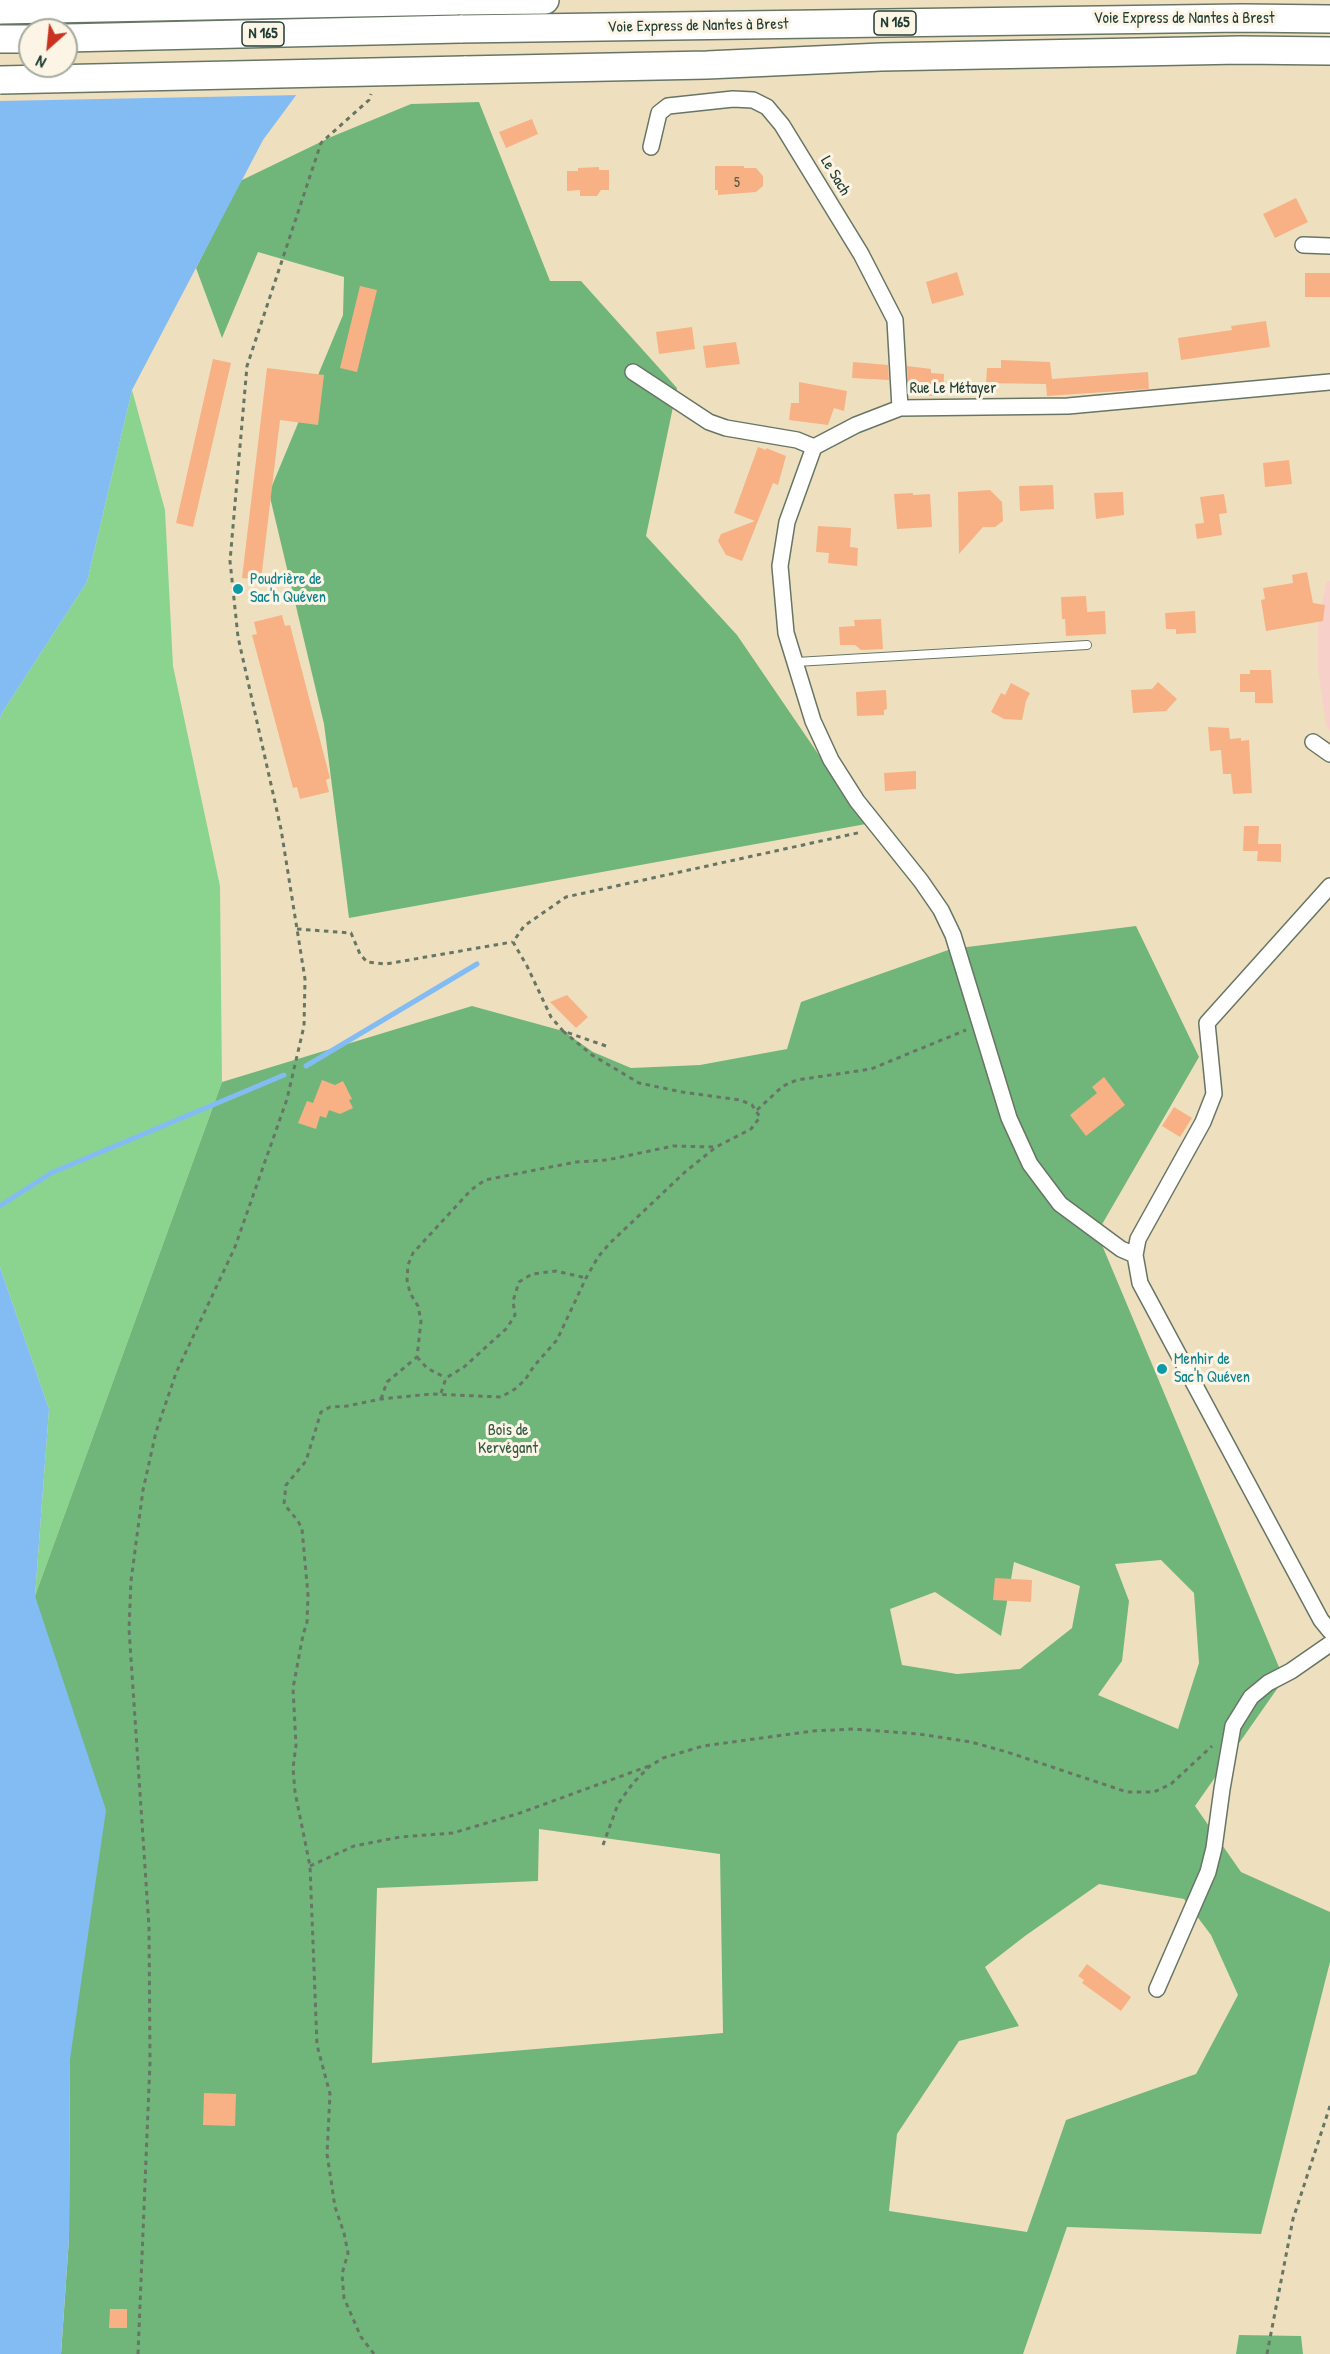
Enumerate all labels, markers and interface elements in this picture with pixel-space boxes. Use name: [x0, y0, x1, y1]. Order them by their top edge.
street label: Voie Express de Nantes à Brest: [1094, 9, 1274, 29]
road number: N 165: [874, 11, 916, 35]
street label: Voie Express de Nantes à Brest: [607, 15, 789, 37]
north arrow: [18, 18, 78, 78]
road number: N 165: [242, 22, 284, 46]
text: N: [32, 51, 50, 74]
street label: Le Sach: [816, 153, 854, 199]
house number: 5: [734, 175, 740, 191]
street label: Rue Le Métayer: [910, 379, 996, 399]
place label: Poudrière de Sac'h Quéven: [250, 570, 326, 608]
marker: Poudrière de Sac'h Quéven: [231, 582, 245, 596]
place label: Menhir de Sac'h Quéven: [1174, 1350, 1250, 1388]
marker: Menhir de Sac'h Quéven: [1155, 1362, 1169, 1376]
park label: Bois de Kervégant: [478, 1421, 538, 1459]

